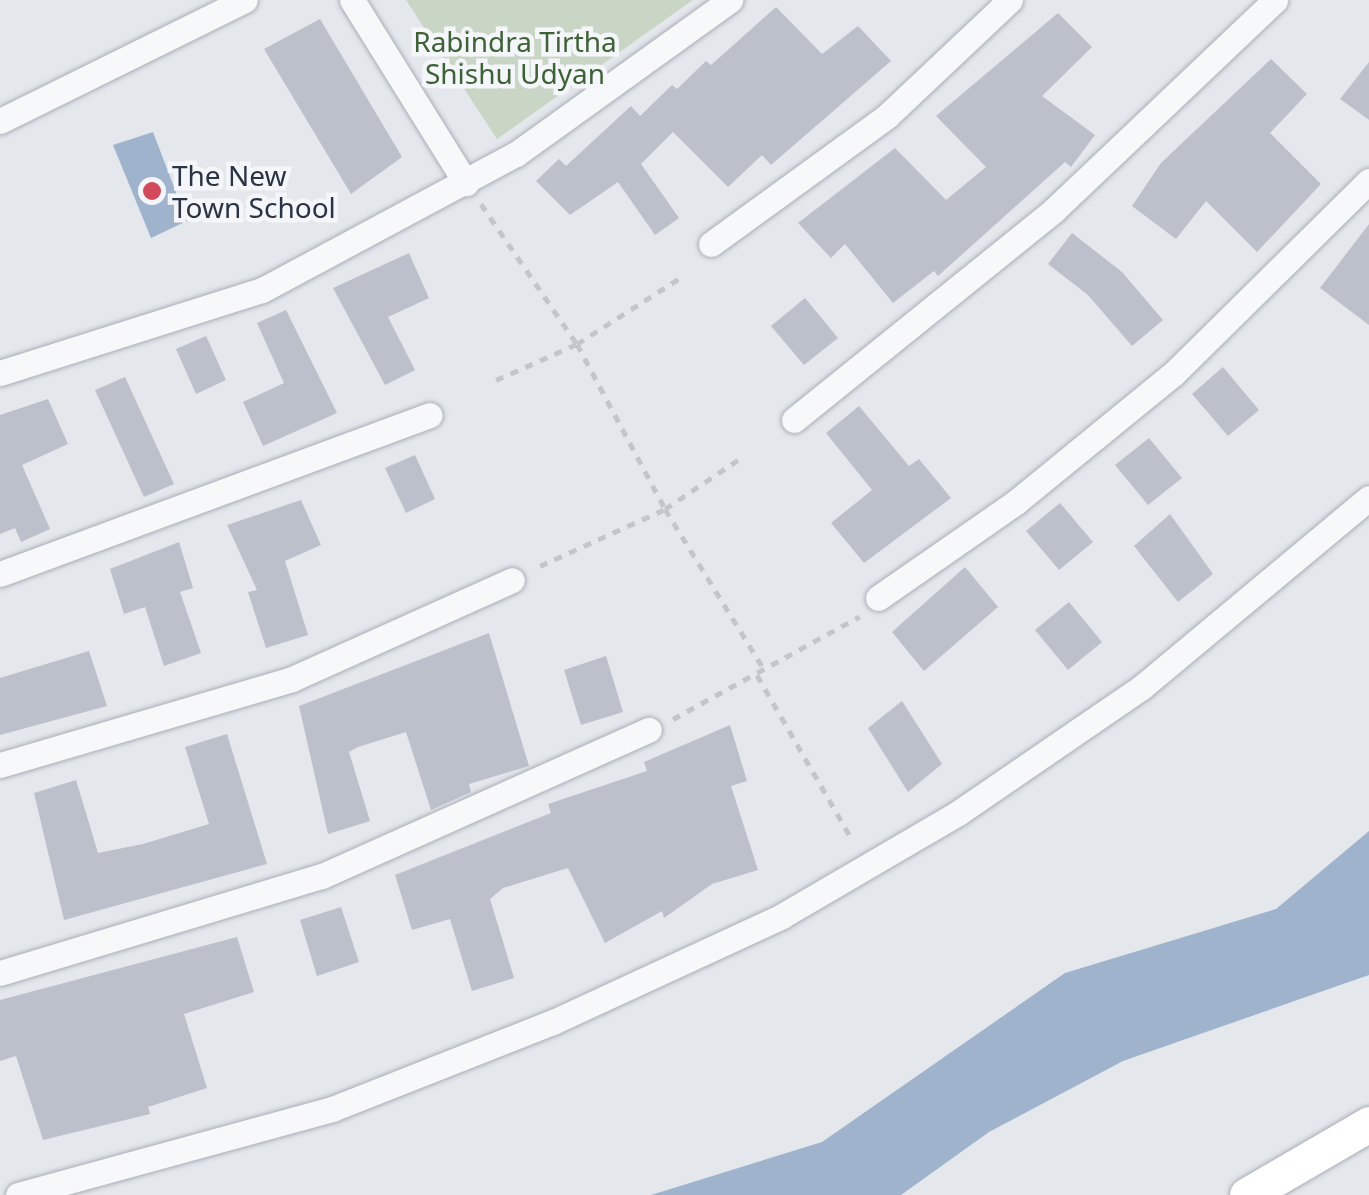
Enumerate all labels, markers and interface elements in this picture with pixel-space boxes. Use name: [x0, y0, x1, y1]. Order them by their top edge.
park label: Rabindra Tirtha Shishu Udyan: [413, 24, 617, 90]
place label: The New Town School: [172, 158, 336, 224]
marker: The New Town School: [141, 180, 163, 202]

